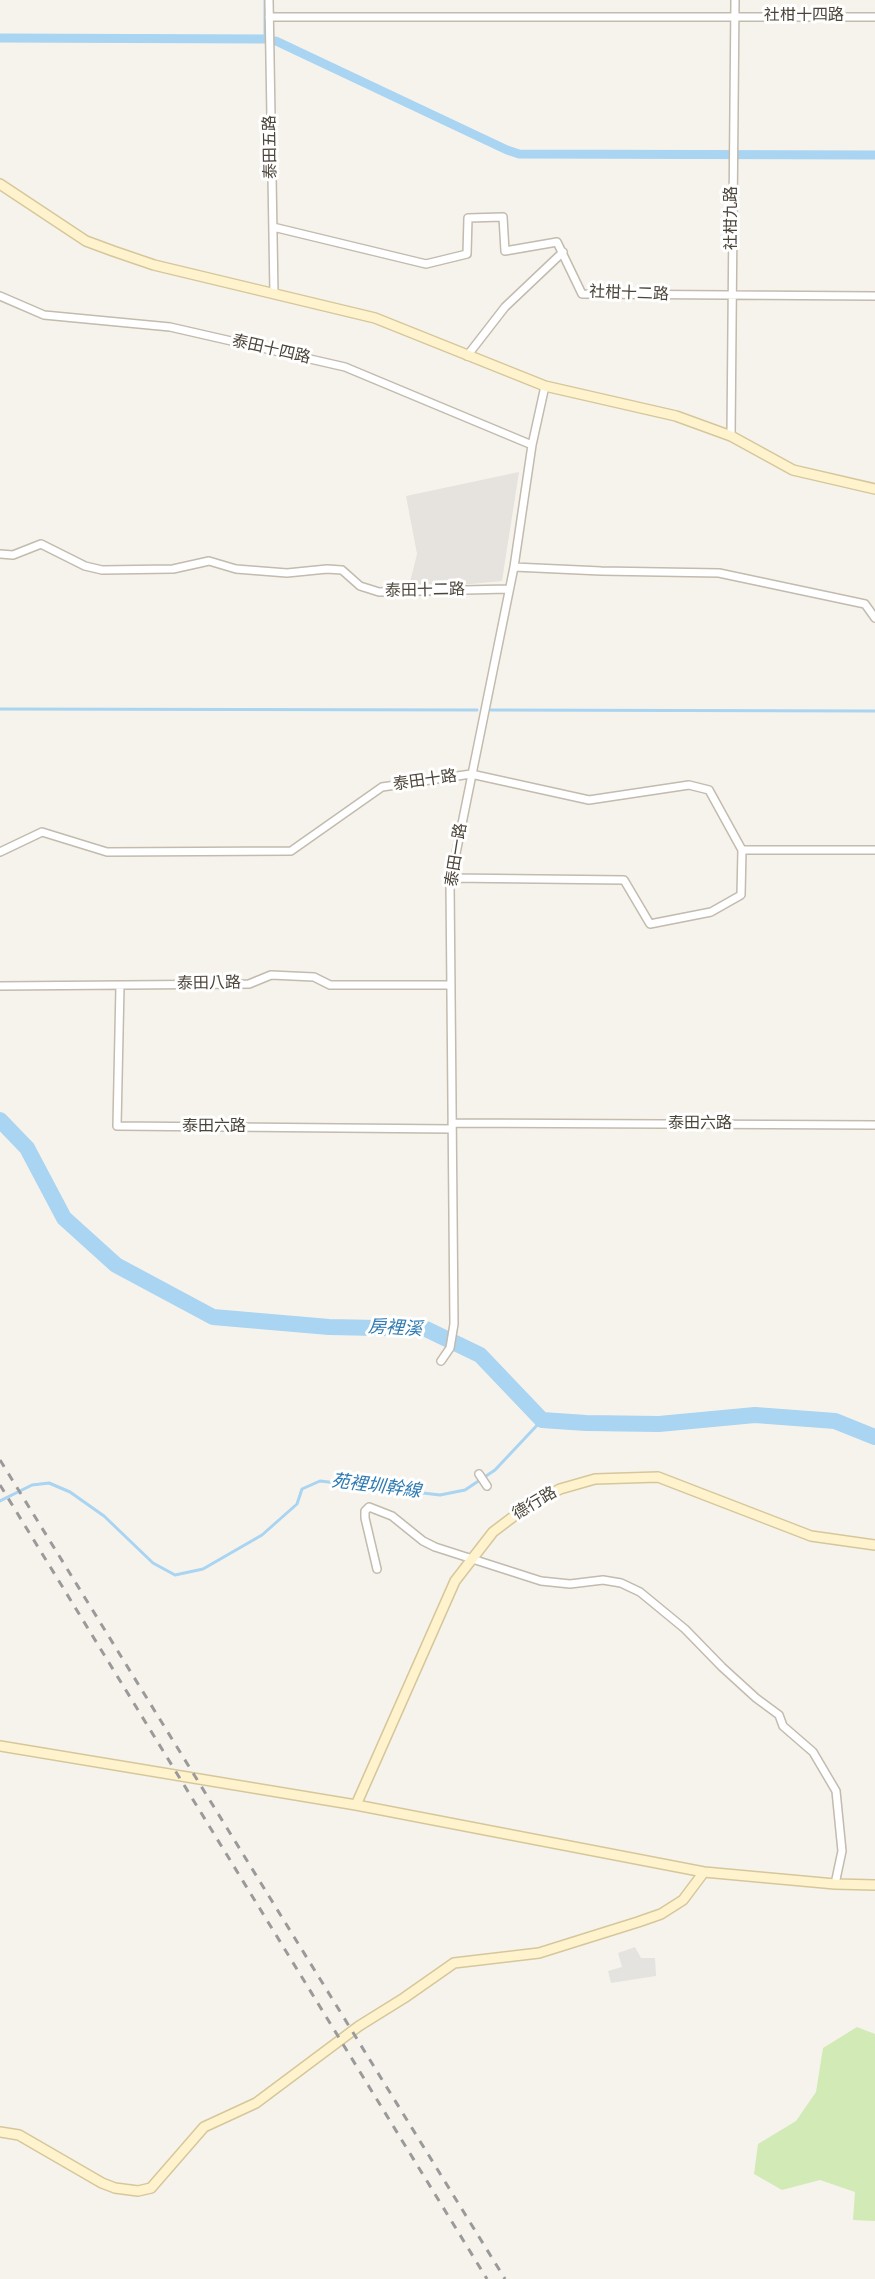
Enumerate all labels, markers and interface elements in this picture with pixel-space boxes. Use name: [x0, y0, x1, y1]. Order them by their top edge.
street label: 社柑十四路: [764, 6, 844, 26]
street label: 泰田五路: [261, 115, 281, 179]
street label: 社柑九路: [722, 186, 742, 250]
street label: 社柑十二路: [589, 283, 669, 305]
street label: 泰田十四路: [230, 332, 312, 368]
street label: 泰田十二路: [385, 581, 465, 601]
street label: 泰田十路: [392, 767, 458, 795]
street label: 泰田一路: [443, 822, 471, 888]
street label: 泰田八路: [177, 974, 241, 994]
street label: 泰田六路: [668, 1114, 732, 1134]
street label: 泰田六路: [182, 1117, 246, 1137]
water label: 房裡溪: [367, 1317, 423, 1341]
water label: 苑裡圳幹線: [330, 1471, 422, 1503]
street label: 德行路: [509, 1483, 561, 1525]

